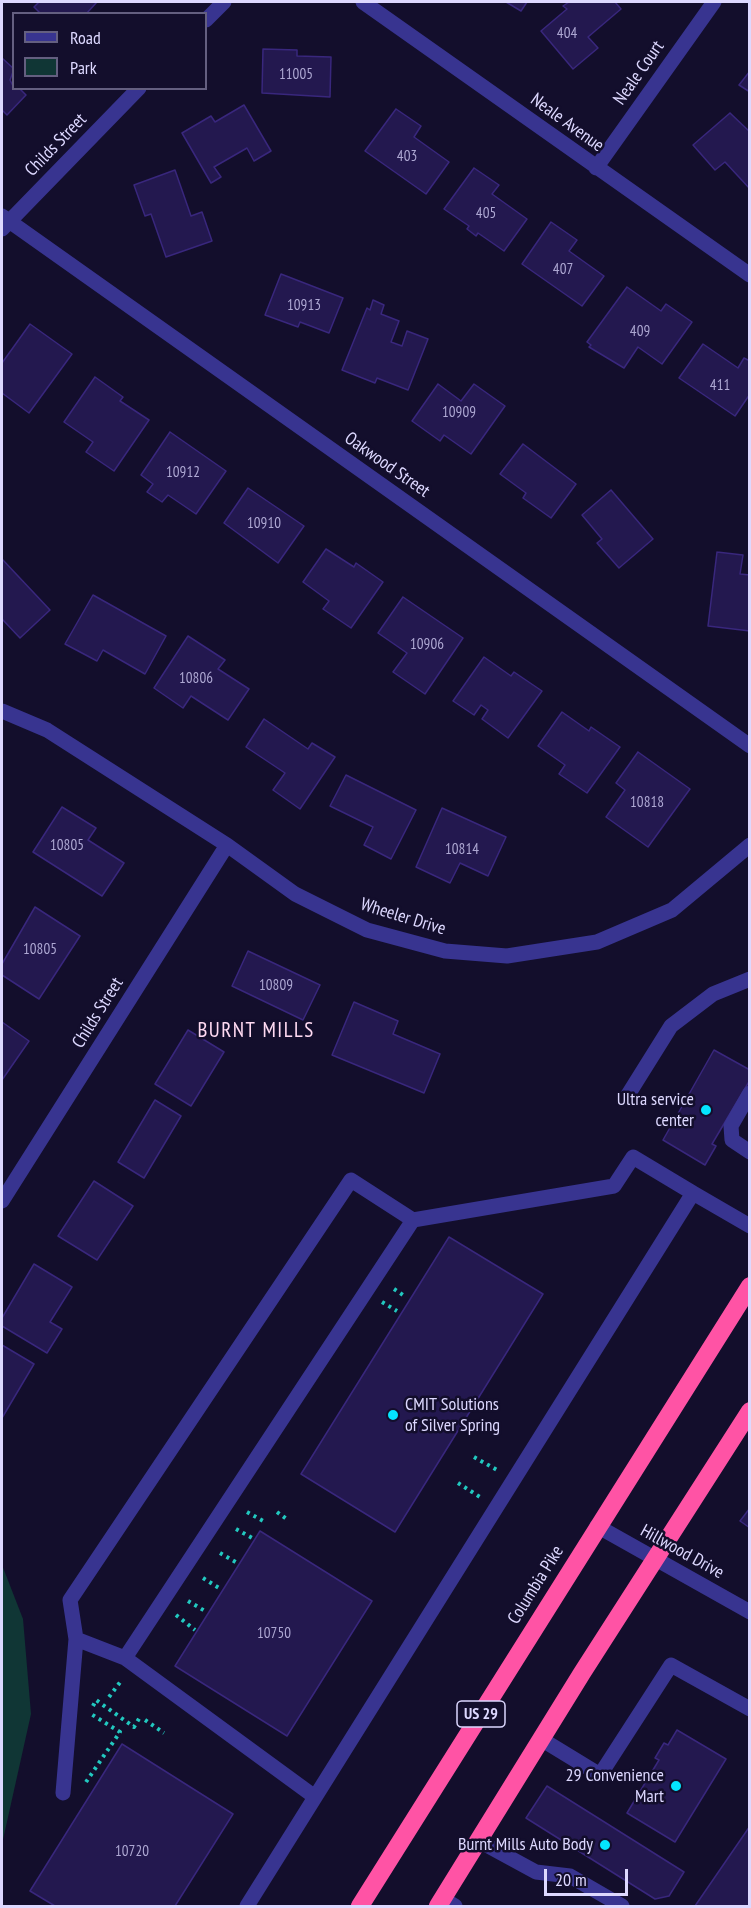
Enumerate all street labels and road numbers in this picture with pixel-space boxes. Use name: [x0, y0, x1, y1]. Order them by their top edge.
street label: Neale Court: [609, 37, 669, 109]
street label: Neale Avenue: [526, 89, 608, 157]
street label: Childs Street: [21, 109, 91, 181]
street label: Oakwood Street: [340, 428, 434, 502]
street label: Wheeler Drive: [358, 894, 448, 940]
street label: Childs Street: [68, 974, 128, 1052]
street label: Hillwood Drive: [636, 1520, 728, 1584]
street label: Columbia Pike: [503, 1542, 569, 1628]
road number: US 29: [457, 1701, 505, 1727]

